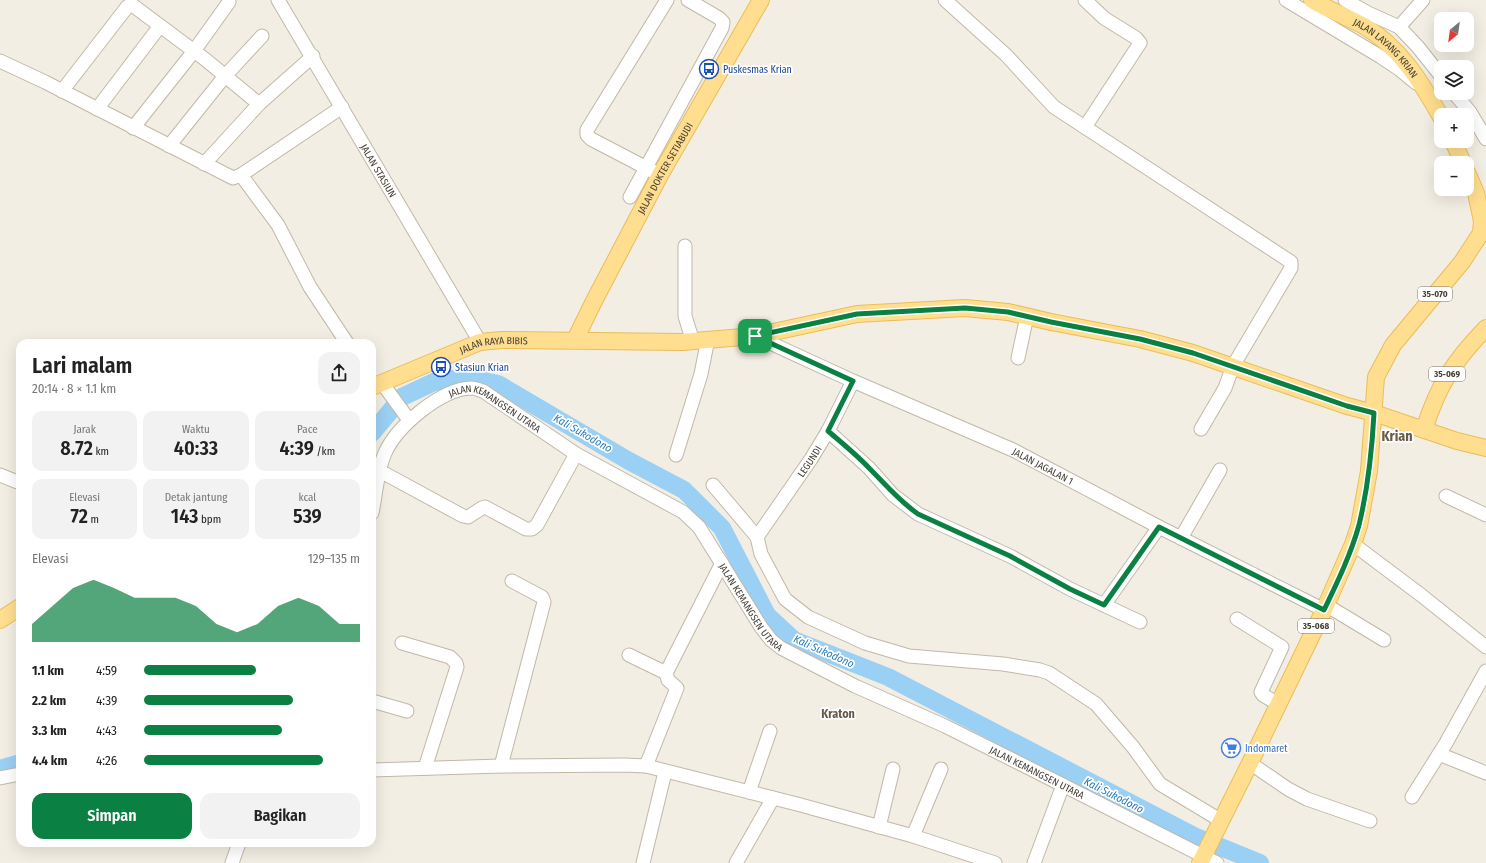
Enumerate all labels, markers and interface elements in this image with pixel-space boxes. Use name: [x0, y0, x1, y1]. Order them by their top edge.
north arrow: [1434, 12, 1474, 52]
map controls: [1434, 12, 1474, 196]
street label: JALAN LAYANG KRIAN: [1351, 16, 1420, 80]
bus stop icon: Puskesmas Krian: [698, 58, 720, 80]
button: layers: [1434, 60, 1474, 100]
place label: Puskesmas Krian: [723, 64, 792, 76]
button: +: [1434, 108, 1474, 148]
street label: JALAN DOKTER SETIABUDI: [636, 121, 696, 216]
street label: JALAN STASIUN: [357, 142, 398, 200]
button: −: [1434, 156, 1474, 196]
road number: 35-070: [1418, 287, 1452, 301]
pin: [738, 319, 772, 353]
icon: arrive: [744, 325, 766, 347]
street label: JALAN RAYA BIBIS: [458, 335, 528, 357]
text: Lari malam: [32, 352, 132, 379]
button: share: [318, 352, 360, 394]
bus stop icon: Stasiun Krian: [430, 356, 452, 378]
place label: Stasiun Krian: [455, 362, 509, 374]
road number: 35-069: [1429, 367, 1465, 381]
text: 20:14 · 8 × 1.1 km: [32, 381, 116, 396]
street label: JALAN KEMANGSEN UTARA: [447, 383, 543, 436]
water label: Kali Sukodono: [551, 412, 614, 455]
text: Jarak: [73, 423, 96, 436]
text: Waktu: [182, 423, 210, 436]
text: Pace: [297, 423, 318, 436]
district label: Krian: [1381, 428, 1413, 445]
text: 8.72: [60, 436, 93, 460]
text: 40:33: [174, 436, 218, 460]
text: 4:39: [280, 436, 314, 460]
street label: LEGUNDI: [795, 444, 825, 480]
text: km: [93, 445, 109, 458]
text: /km: [314, 445, 335, 458]
street label: JALAN JAGALAN 1: [1010, 446, 1075, 488]
text: Elevasi: [69, 491, 100, 504]
text: Detak jantung: [165, 491, 227, 504]
text: kcal: [298, 491, 316, 504]
text: 72: [70, 504, 88, 528]
text: 143: [171, 504, 198, 528]
text: 539: [293, 504, 322, 528]
text: m: [88, 513, 99, 526]
text: bpm: [198, 513, 221, 526]
text: Elevasi: [32, 551, 68, 566]
text: 129–135 m: [308, 551, 360, 566]
street label: JALAN KEMANGSEN UTARA: [716, 561, 785, 654]
road number: 35-068: [1298, 619, 1334, 633]
water label: Kali Sukodono: [791, 632, 856, 671]
text: 1.1 km: [32, 663, 64, 678]
text: 4:59: [96, 663, 117, 678]
text: 2.2 km: [32, 693, 66, 708]
text: 4:39: [96, 693, 117, 708]
district label: Kraton: [821, 707, 855, 721]
text: 3.3 km: [32, 723, 67, 738]
text: 4:43: [96, 723, 117, 738]
supermarket icon: Indomaret: [1220, 737, 1242, 759]
place label: Indomaret: [1245, 743, 1288, 755]
street label: JALAN KEMANGSEN UTARA: [987, 744, 1087, 802]
text: 4.4 km: [32, 753, 67, 768]
text: 4:26: [96, 753, 117, 768]
water label: Kali Sukodono: [1082, 775, 1146, 816]
button: Simpan: [32, 793, 192, 839]
button: Bagikan: [200, 793, 360, 839]

